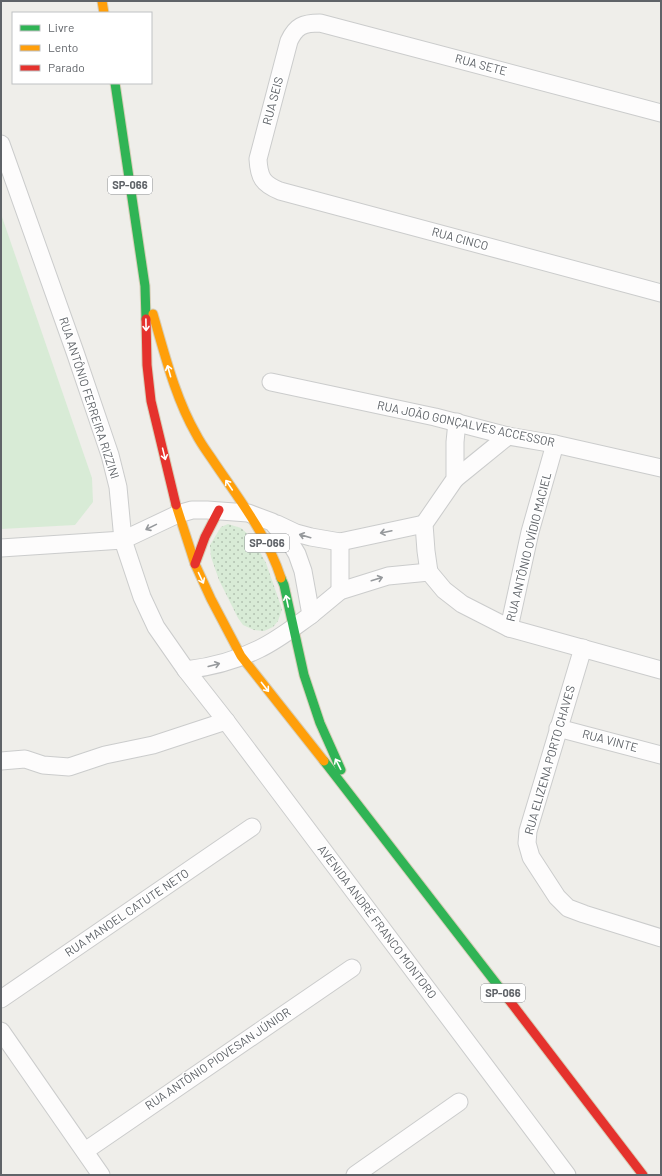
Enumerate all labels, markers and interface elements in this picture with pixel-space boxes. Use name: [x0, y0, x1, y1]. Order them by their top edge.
legend: [12, 12, 152, 84]
text: Livre: [48, 20, 74, 34]
text: Lento: [48, 40, 78, 54]
street label: RUA SETE: [454, 50, 509, 78]
text: Parado: [48, 60, 85, 74]
street label: RUA SEIS: [259, 75, 285, 126]
road number: SP-066: [108, 176, 152, 194]
street label: RUA CINCO: [430, 224, 490, 252]
street label: RUA ANTÔNIO FERREIRA RIZZINI: [57, 315, 123, 480]
one-way arrow: [142, 318, 150, 331]
one-way arrow: [165, 365, 173, 378]
street label: RUA JOÃO GONÇALVES ACCESSOR: [376, 397, 556, 449]
one-way arrow: [160, 447, 168, 460]
street label: RUA ANTÔNIO OVÍDIO MACIEL: [503, 471, 553, 623]
one-way arrow: [225, 480, 234, 491]
one-way arrow: [145, 524, 157, 531]
one-way arrow: [380, 528, 393, 536]
one-way arrow: [299, 532, 312, 539]
road number: SP-066: [245, 534, 289, 552]
one-way arrow: [198, 571, 205, 583]
one-way arrow: [371, 575, 384, 582]
one-way arrow: [282, 594, 290, 607]
one-way arrow: [207, 661, 220, 668]
one-way arrow: [261, 681, 269, 692]
street label: RUA ELIZENA PORTO CHAVES: [521, 683, 577, 836]
street label: RUA VINTE: [581, 726, 640, 754]
one-way arrow: [334, 758, 341, 770]
street label: AVENIDA ANDRÉ FRANCO MONTORO: [316, 842, 440, 1001]
street label: RUA MANOEL CATUTE NETO: [62, 865, 191, 959]
road number: SP-066: [481, 984, 525, 1002]
street label: RUA ANTÔNIO PIOVESAN JÚNIOR: [142, 1004, 293, 1112]

